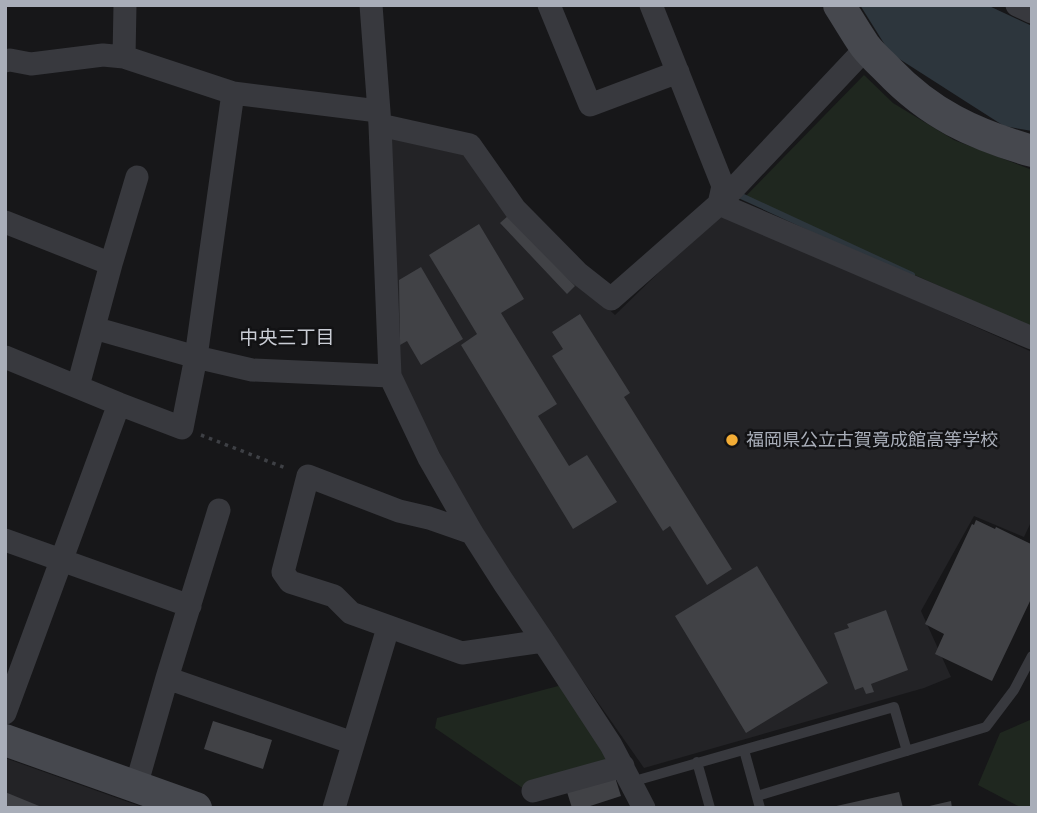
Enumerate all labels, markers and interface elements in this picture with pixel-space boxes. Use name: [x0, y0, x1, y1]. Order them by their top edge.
district label: 中央三丁目: [239, 325, 335, 348]
place label: 福岡県公立古賀竟成館高等学校: [746, 428, 998, 450]
marker: 福岡県公立古賀竟成館高等学校: [724, 432, 740, 448]

